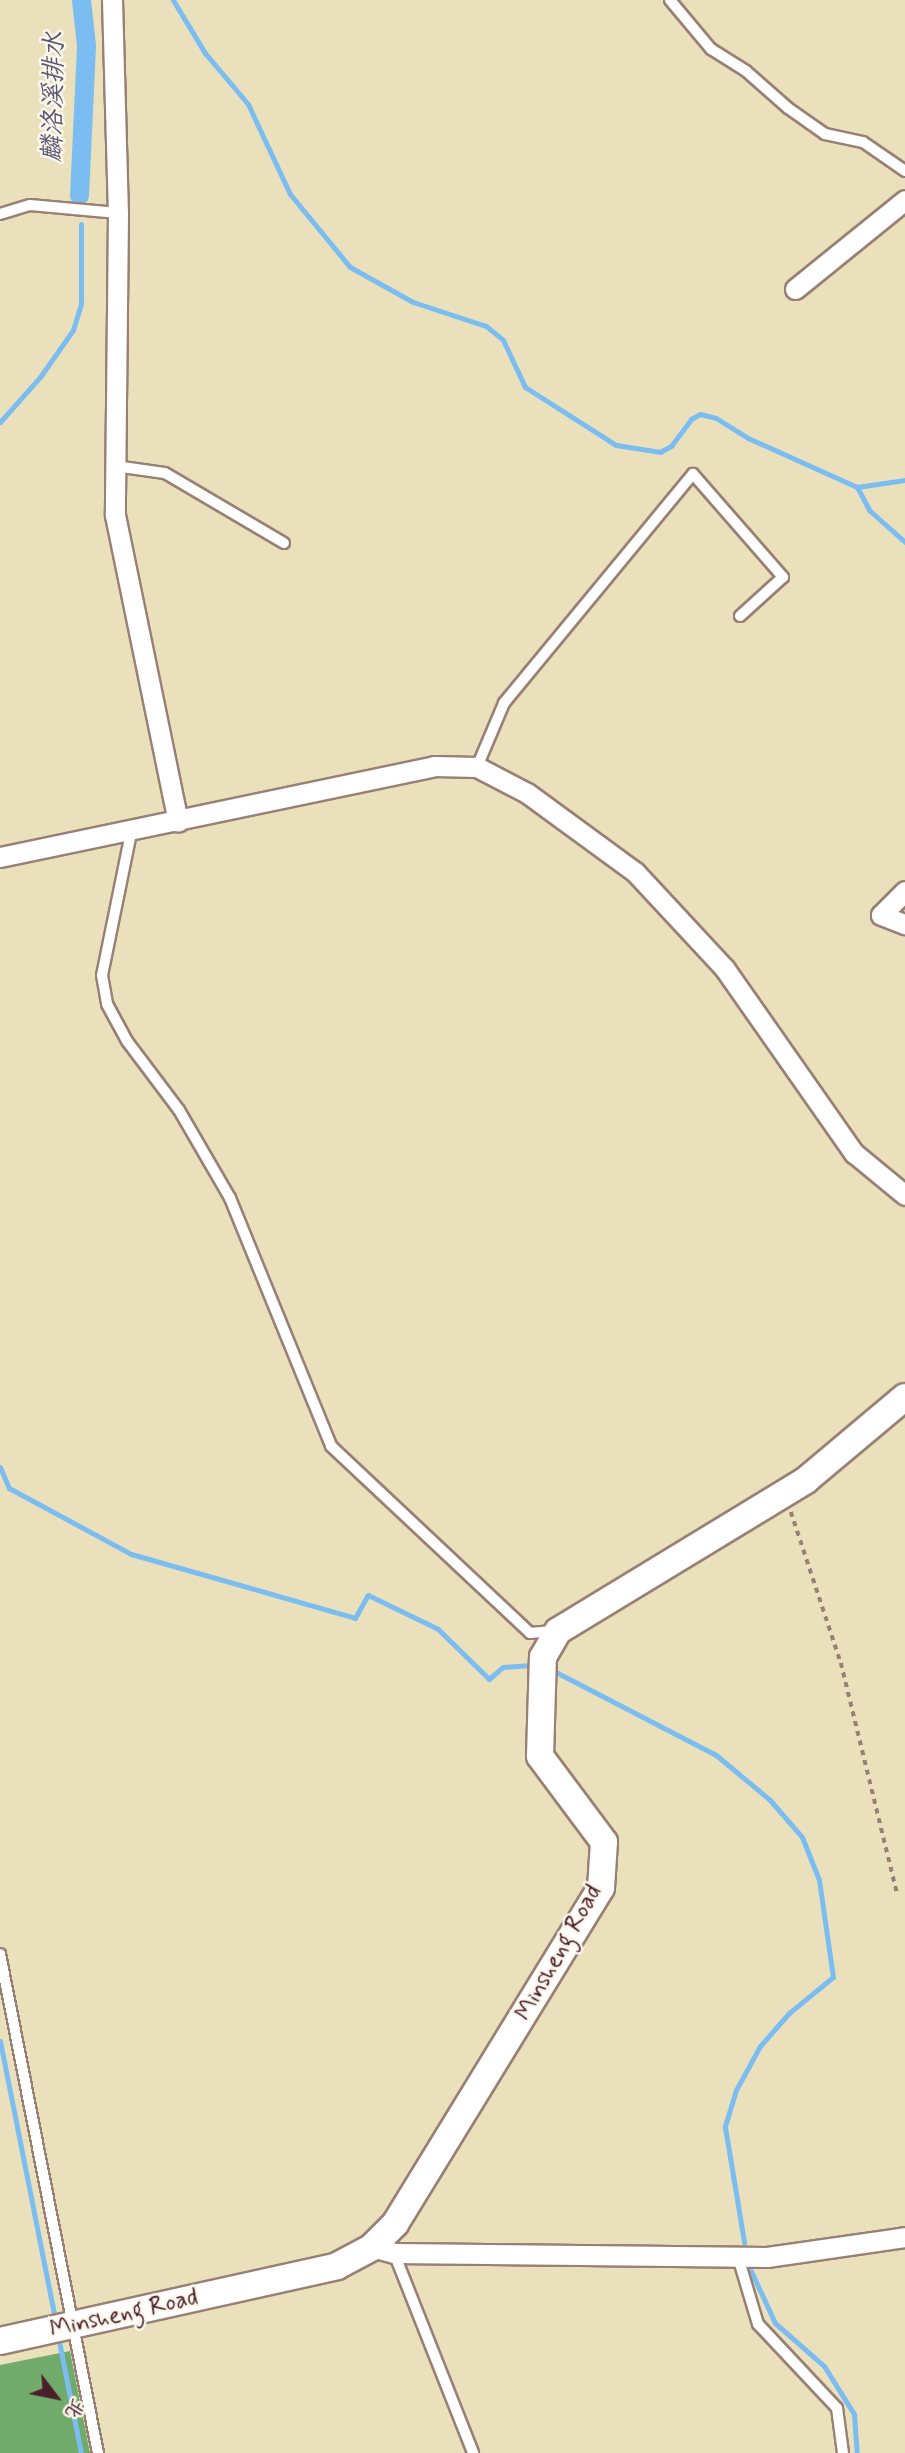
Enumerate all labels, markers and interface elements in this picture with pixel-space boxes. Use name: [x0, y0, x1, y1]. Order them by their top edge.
water label: 麟洛溪排水: [38, 32, 72, 162]
street label: Minsheng Road: [510, 1881, 608, 2025]
street label: Minsheng Road: [48, 2283, 200, 2345]
north arrow: [21, 2362, 91, 2432]
text: 北: [59, 2394, 90, 2423]

